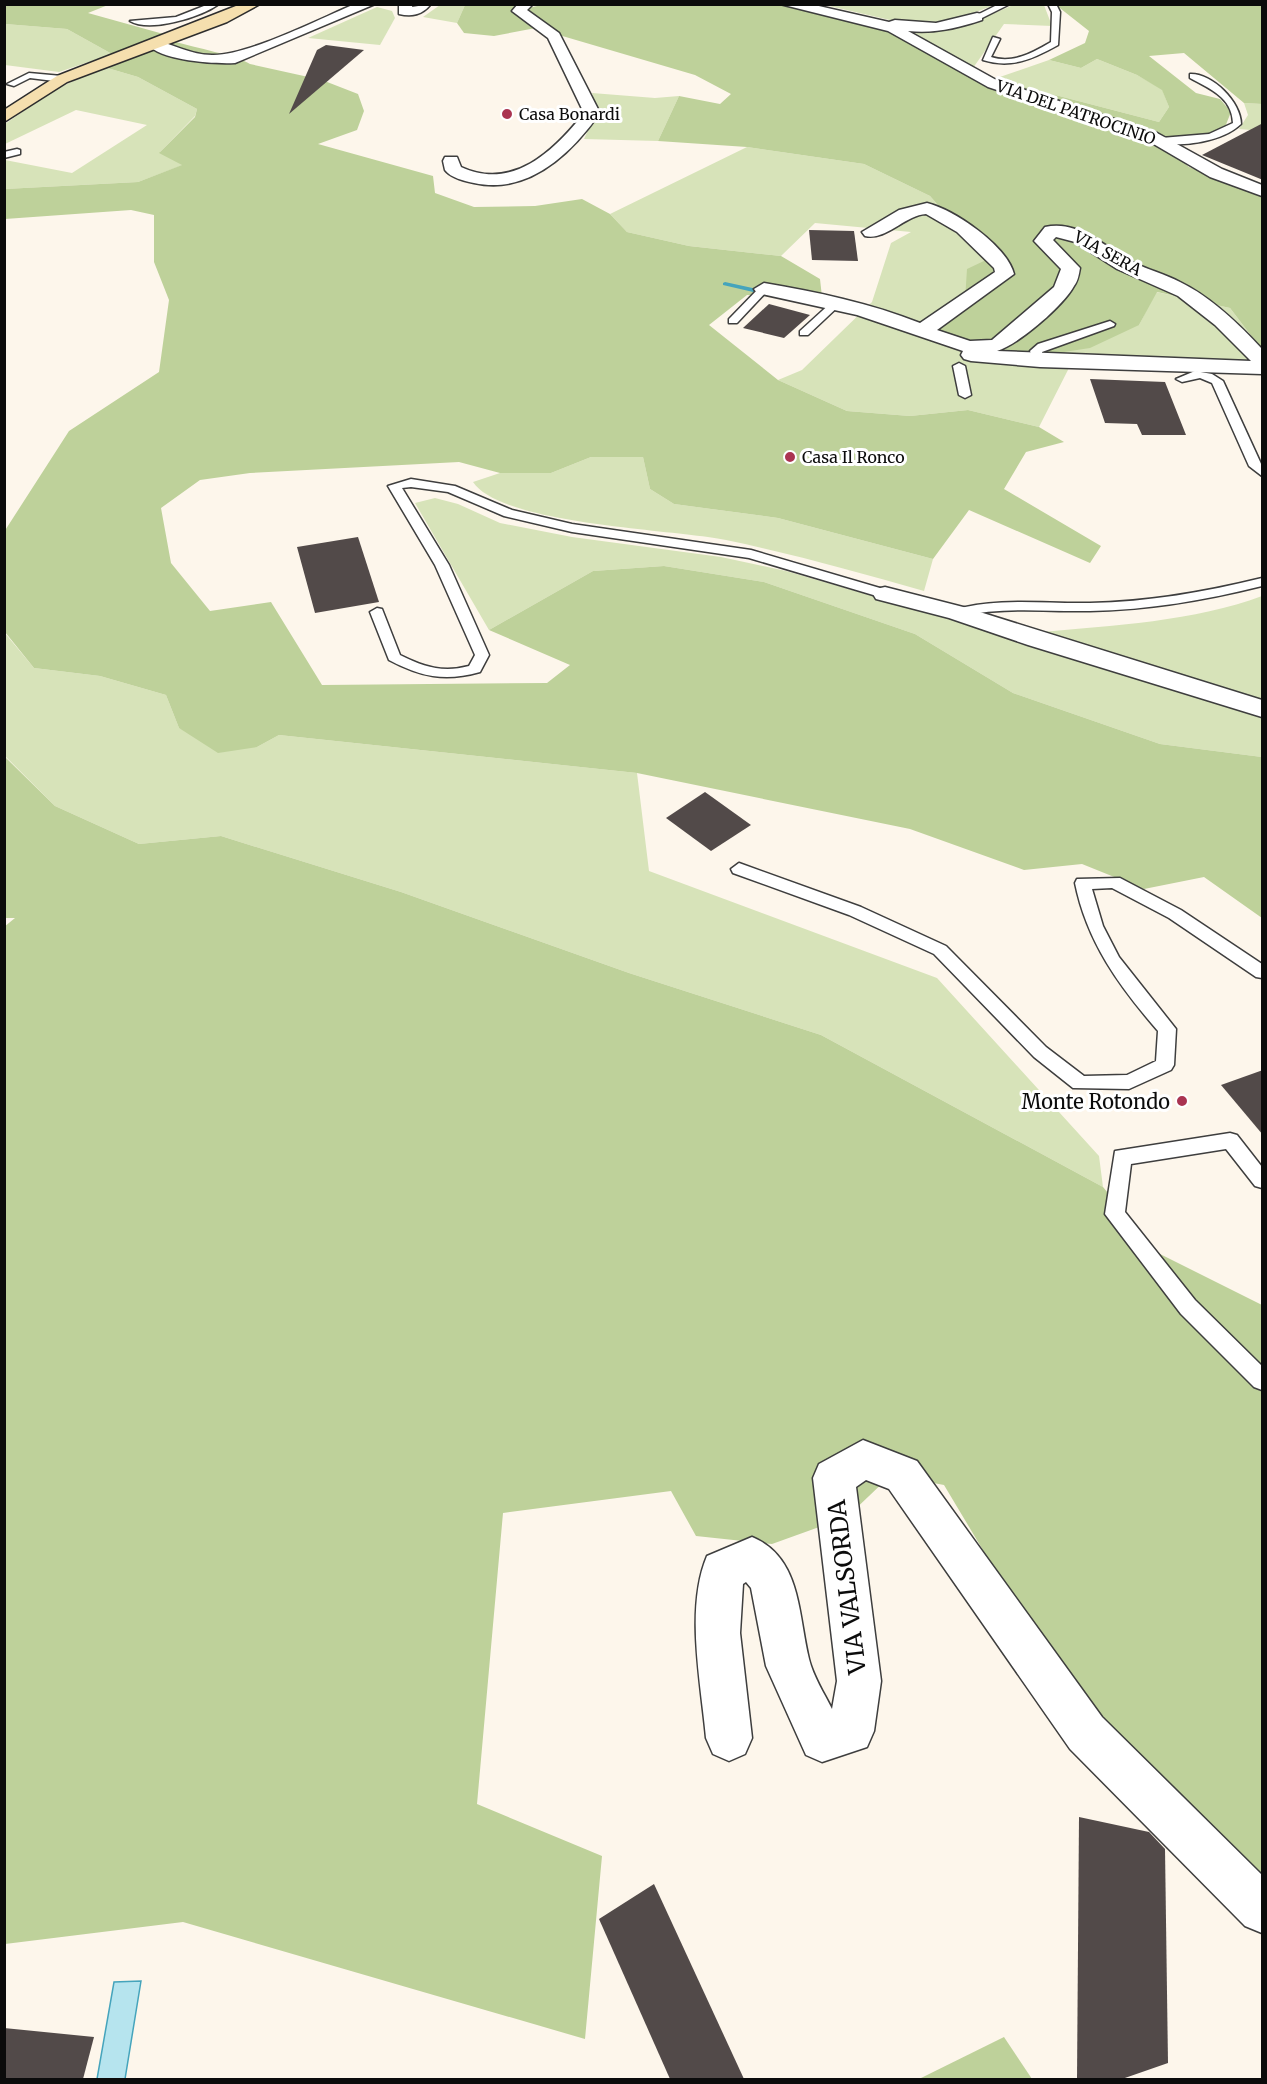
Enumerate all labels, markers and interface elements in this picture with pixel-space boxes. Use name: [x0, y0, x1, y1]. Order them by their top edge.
street label: VIA DEL PATROCINIO: [993, 75, 1159, 149]
place label: Casa Bonardi: [519, 104, 620, 124]
marker: Casa Bonardi: [500, 107, 514, 121]
street label: VIA SERA: [1070, 226, 1146, 280]
place label: Casa Il Ronco: [802, 447, 905, 467]
marker: Casa Il Ronco: [783, 450, 797, 464]
place label: Monte Rotondo: [1022, 1089, 1170, 1114]
marker: Monte Rotondo: [1175, 1094, 1189, 1108]
street label: VIA VALSORDA: [821, 1497, 873, 1677]

